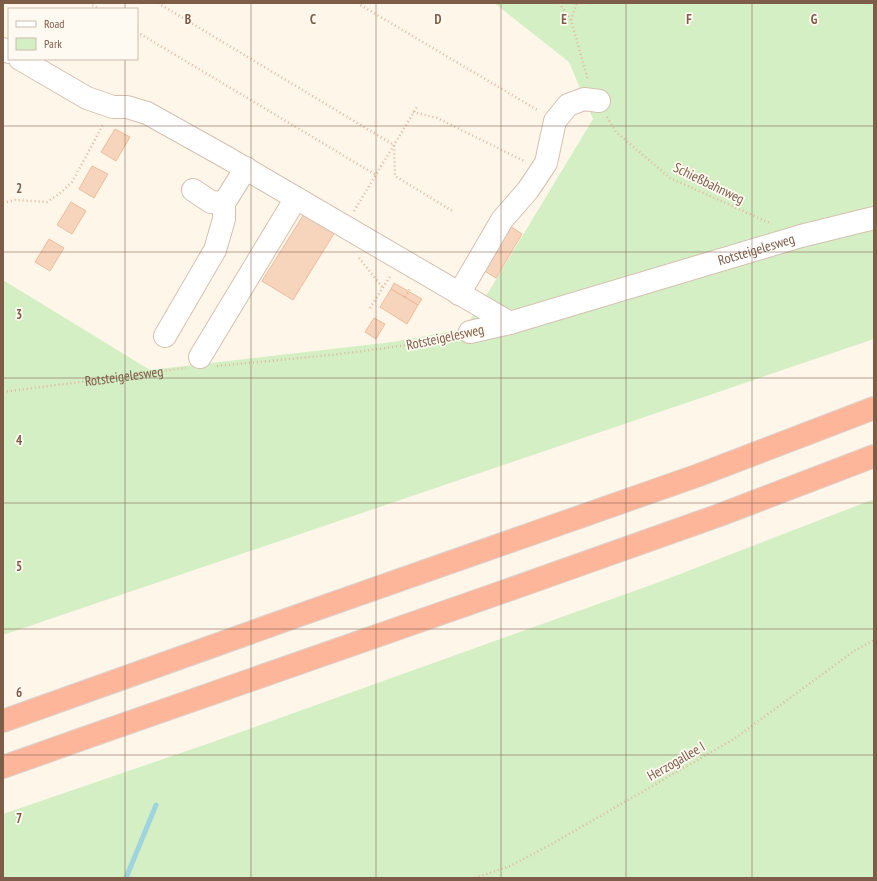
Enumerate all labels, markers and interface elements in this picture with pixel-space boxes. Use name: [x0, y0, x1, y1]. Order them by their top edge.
legend: [8, 8, 138, 60]
text: B: [185, 11, 191, 28]
text: C: [310, 11, 316, 28]
text: D: [435, 11, 442, 28]
text: E: [561, 11, 567, 28]
text: F: [686, 11, 692, 28]
text: G: [811, 11, 818, 28]
text: Road: [44, 16, 64, 31]
text: Park: [44, 36, 62, 51]
street label: Schießbahnweg: [671, 158, 747, 208]
text: 2: [16, 180, 22, 197]
street label: Rotsteigelesweg: [716, 229, 797, 269]
text: 3: [16, 306, 22, 323]
street label: Rotsteigelesweg: [405, 320, 485, 354]
street label: Rotsteigelesweg: [84, 362, 164, 390]
text: 4: [16, 432, 23, 449]
text: 5: [16, 558, 22, 575]
text: 6: [16, 684, 22, 701]
street label: Herzogallee I: [644, 737, 708, 785]
text: 7: [16, 810, 22, 827]

